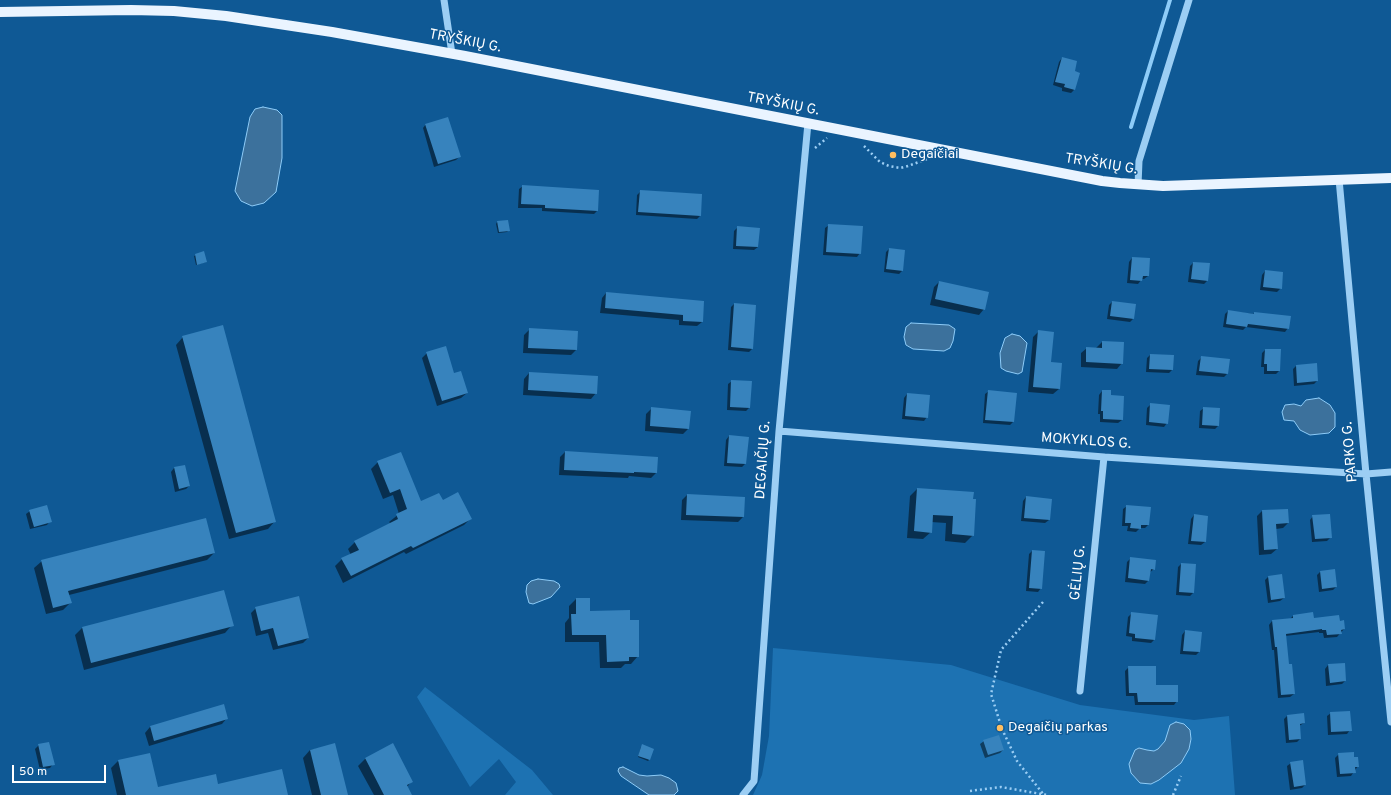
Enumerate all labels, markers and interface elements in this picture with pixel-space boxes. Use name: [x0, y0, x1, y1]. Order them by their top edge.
street label: TRYŠKIŲ G.: [428, 27, 502, 57]
street label: TRYŠKIŲ G.: [746, 90, 820, 120]
place label: Degaičiai: [901, 147, 959, 163]
marker: Degaičiai: [888, 150, 898, 160]
street label: TRYŠKIŲ G.: [1064, 151, 1138, 179]
street label: DEGAIČIŲ G.: [753, 420, 775, 500]
street label: PARKO G.: [1340, 421, 1362, 483]
street label: MOKYKLOS G.: [1040, 430, 1132, 454]
street label: GĖLIŲ G.: [1068, 545, 1090, 601]
place label: Degaičių parkas: [1008, 720, 1108, 736]
marker: Degaičių parkas: [995, 723, 1005, 733]
scale bar: [14, 757, 108, 783]
text: 50 m: [19, 764, 47, 780]

